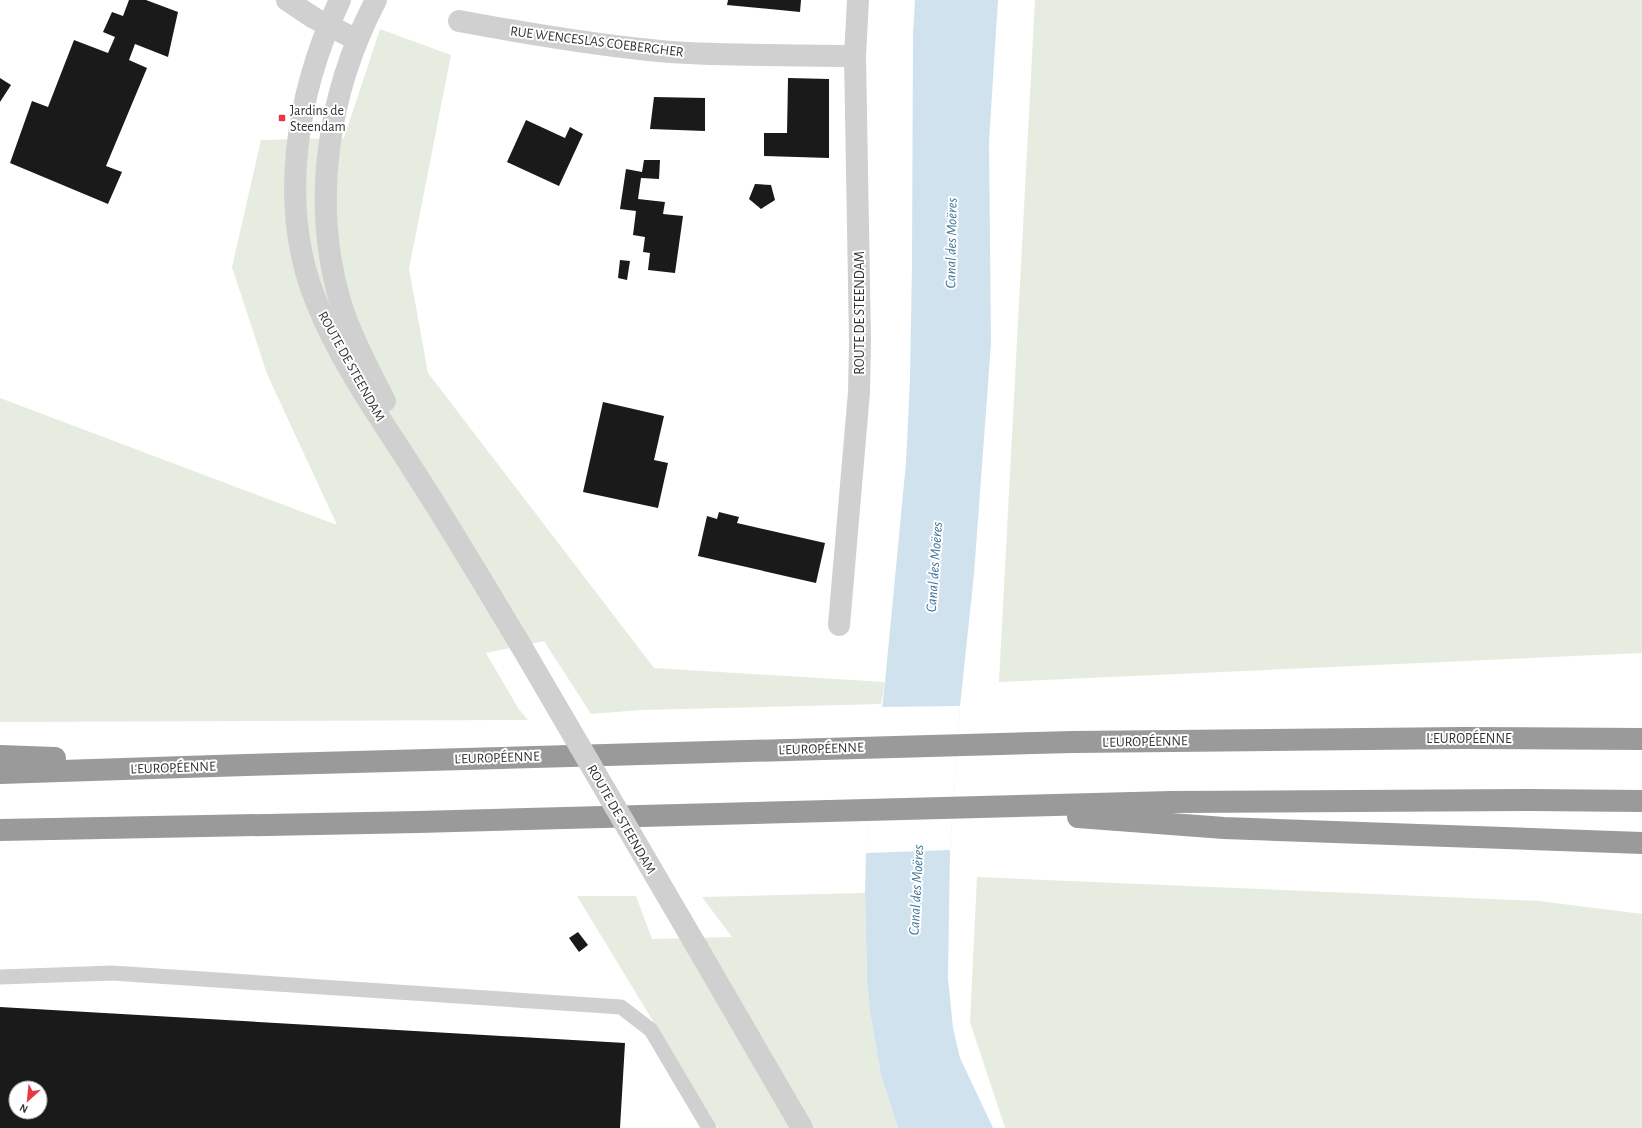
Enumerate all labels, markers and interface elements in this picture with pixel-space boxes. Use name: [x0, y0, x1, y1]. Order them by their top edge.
street label: RUE WENCESLAS COEBERGHER: [509, 24, 685, 60]
place label: Jardins de Steendam: [290, 104, 346, 134]
marker: Jardins de Steendam: [277, 113, 287, 123]
water label: Canal des Moëres: [943, 197, 960, 288]
street label: ROUTE DE STEENDAM: [853, 251, 867, 375]
street label: ROUTE DE STEENDAM: [315, 309, 387, 424]
water label: Canal des Moëres: [924, 521, 945, 613]
street label: L'EUROPÉENNE: [1426, 729, 1512, 746]
street label: L'EUROPÉENNE: [1102, 731, 1188, 750]
street label: L'EUROPÉENNE: [778, 738, 864, 757]
street label: L'EUROPÉENNE: [454, 747, 540, 766]
street label: L'EUROPÉENNE: [130, 757, 216, 776]
street label: ROUTE DE STEENDAM: [584, 762, 658, 877]
water label: Canal des Moëres: [907, 844, 926, 936]
north arrow: [8, 1080, 48, 1120]
text: N: [18, 1102, 30, 1115]

